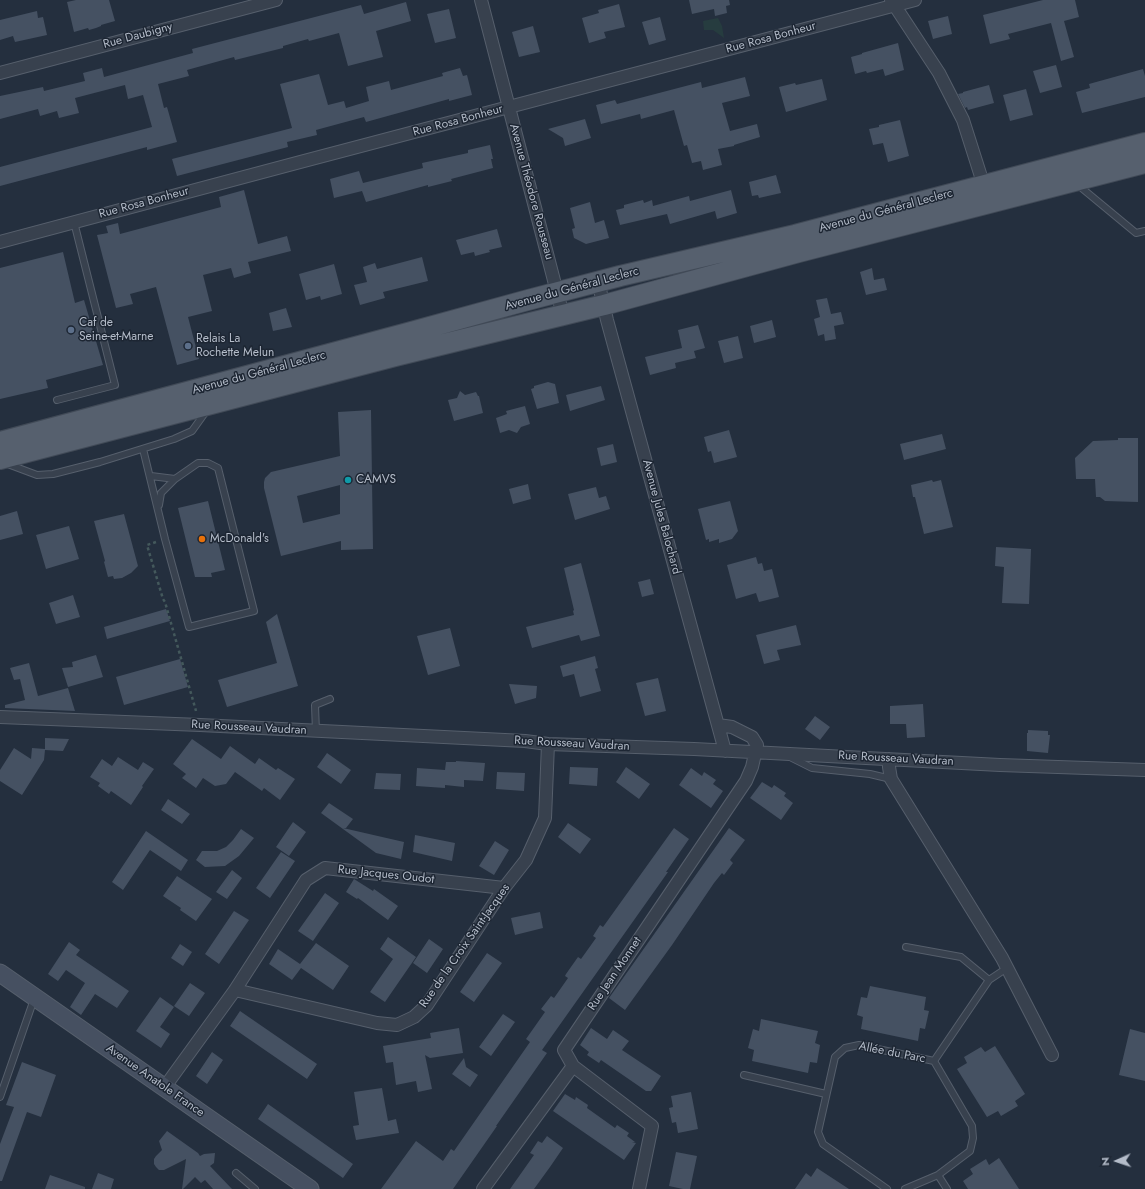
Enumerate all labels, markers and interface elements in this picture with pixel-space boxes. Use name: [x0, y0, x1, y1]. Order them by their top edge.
street label: Rue Rosa Bonheur: [724, 19, 818, 57]
street label: Rue Daubigny: [102, 20, 174, 52]
street label: Rue Rosa Bonheur: [411, 102, 505, 140]
street label: Avenue Théodore Rousseau: [506, 122, 556, 262]
street label: Rue Rosa Bonheur: [97, 184, 191, 222]
street label: Avenue du Général Leclerc: [818, 186, 954, 236]
street label: Avenue du Général Leclerc: [504, 264, 640, 314]
place label: Caf de Seine-et-Marne: [79, 316, 154, 344]
marker: Caf de Seine-et-Marne: [66, 325, 76, 335]
place label: Relais La Rochette Melun: [196, 332, 274, 360]
marker: Relais La Rochette Melun: [183, 341, 193, 351]
street label: Avenue du Général Leclerc: [191, 348, 327, 398]
street label: Avenue Jules Balochard: [639, 458, 683, 576]
place label: CAMVS: [356, 473, 396, 487]
marker: CAMVS: [343, 475, 353, 485]
place label: McDonald's: [210, 532, 269, 546]
marker: McDonald's: [197, 534, 207, 544]
street label: Rue Rousseau Vaudran: [191, 718, 307, 738]
street label: Rue Rousseau Vaudran: [514, 734, 630, 754]
street label: Rue Rousseau Vaudran: [838, 749, 954, 769]
street label: Rue Jacques Oudot: [337, 863, 435, 887]
street label: Rue de la Croix Saint-Jacques: [417, 881, 513, 1011]
street label: Rue Jean Monnet: [585, 935, 645, 1013]
street label: Allée du Parc: [857, 1039, 927, 1067]
street label: Avenue Anatole France: [103, 1042, 207, 1120]
north arrow: [1097, 1141, 1137, 1181]
text: N: [1097, 1157, 1113, 1166]

